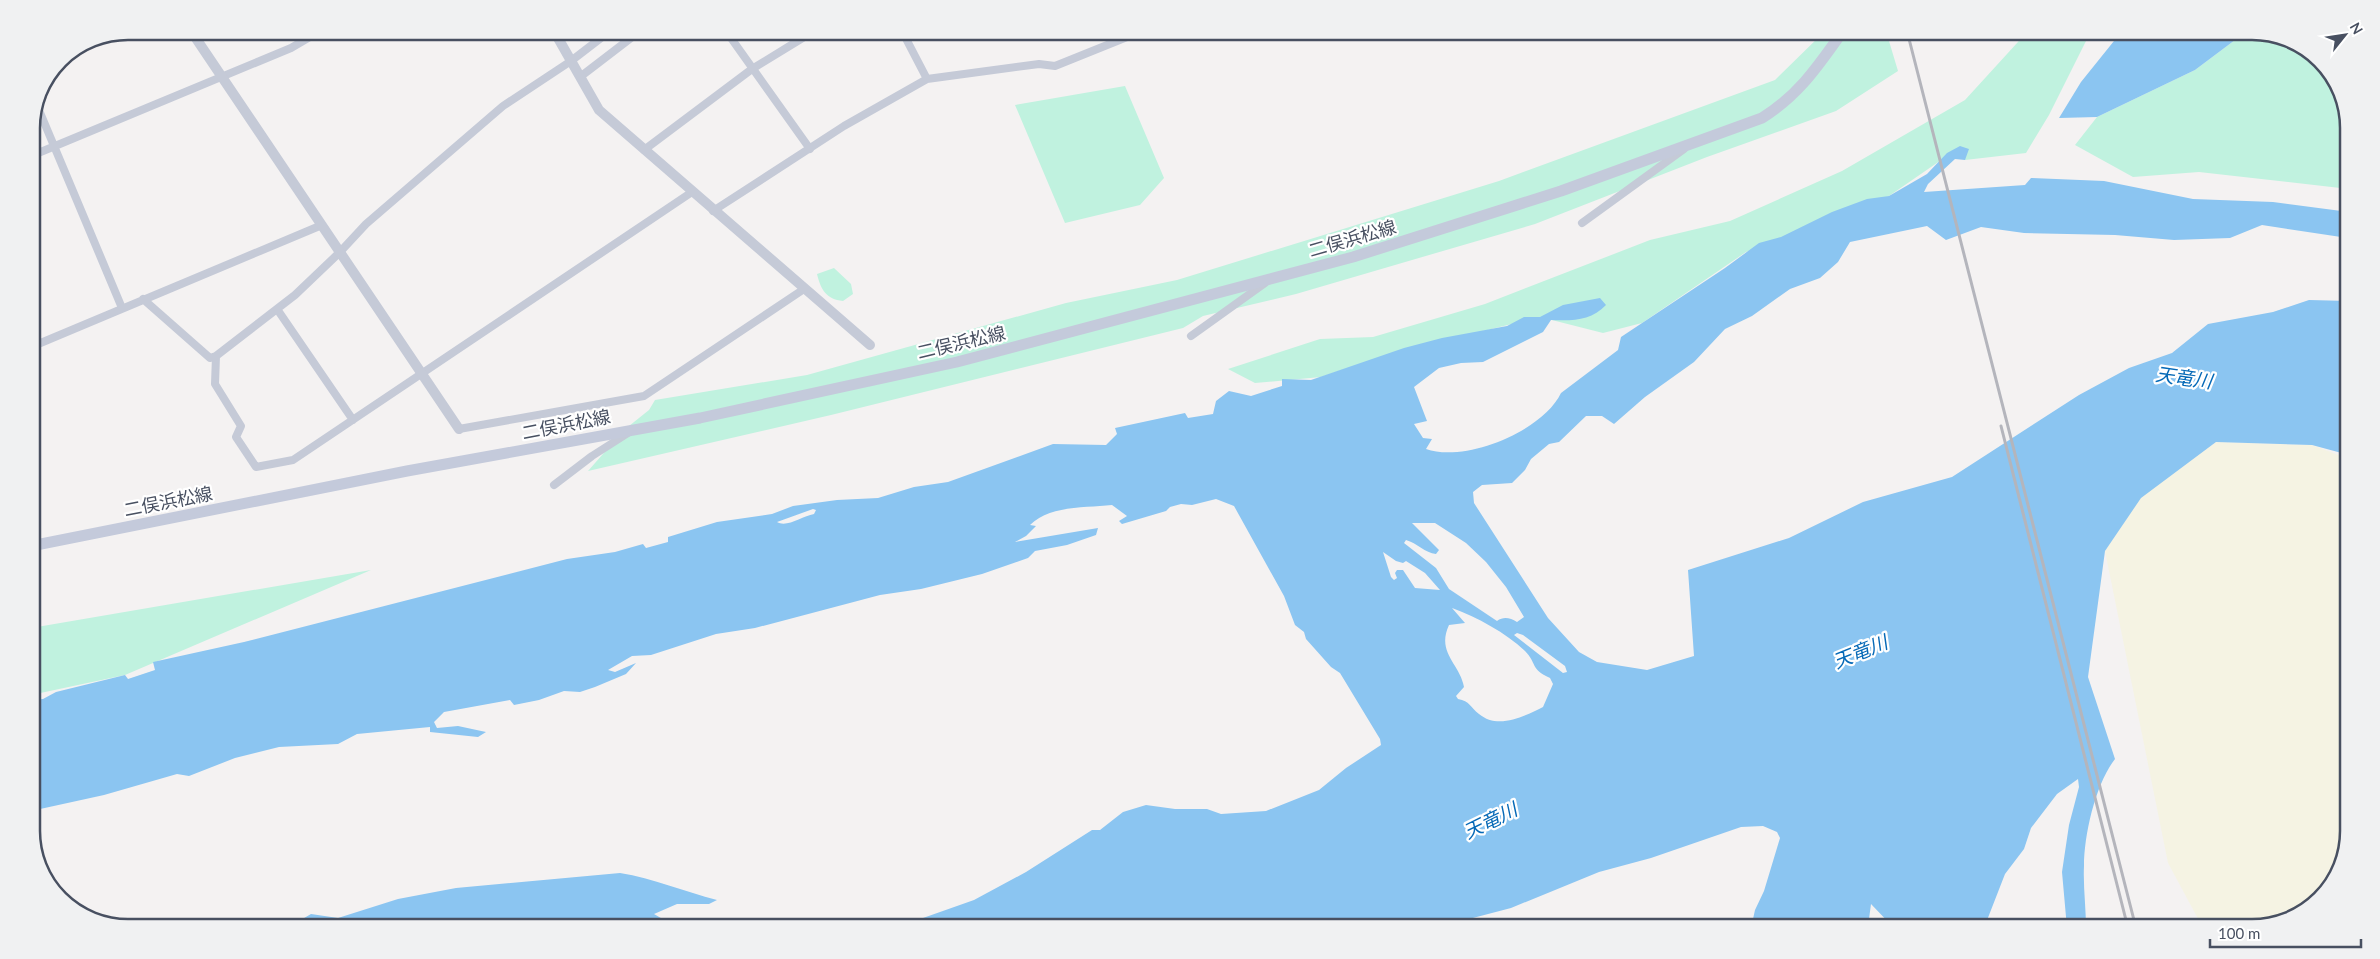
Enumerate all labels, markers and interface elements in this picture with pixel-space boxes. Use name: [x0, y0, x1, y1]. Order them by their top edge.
north arrow: [2320, 10, 2370, 60]
text: N: [2347, 19, 2367, 37]
street label: 二俣浜松線: [1306, 215, 1398, 261]
street label: 二俣浜松線: [915, 321, 1007, 363]
water label: 天竜川: [2154, 362, 2216, 393]
street label: 二俣浜松線: [520, 405, 612, 443]
street label: 二俣浜松線: [122, 482, 214, 520]
water label: 天竜川: [1829, 629, 1893, 672]
water label: 天竜川: [1459, 796, 1522, 843]
scale bar: [2210, 916, 2361, 948]
text: 100 m: [2218, 924, 2260, 942]

